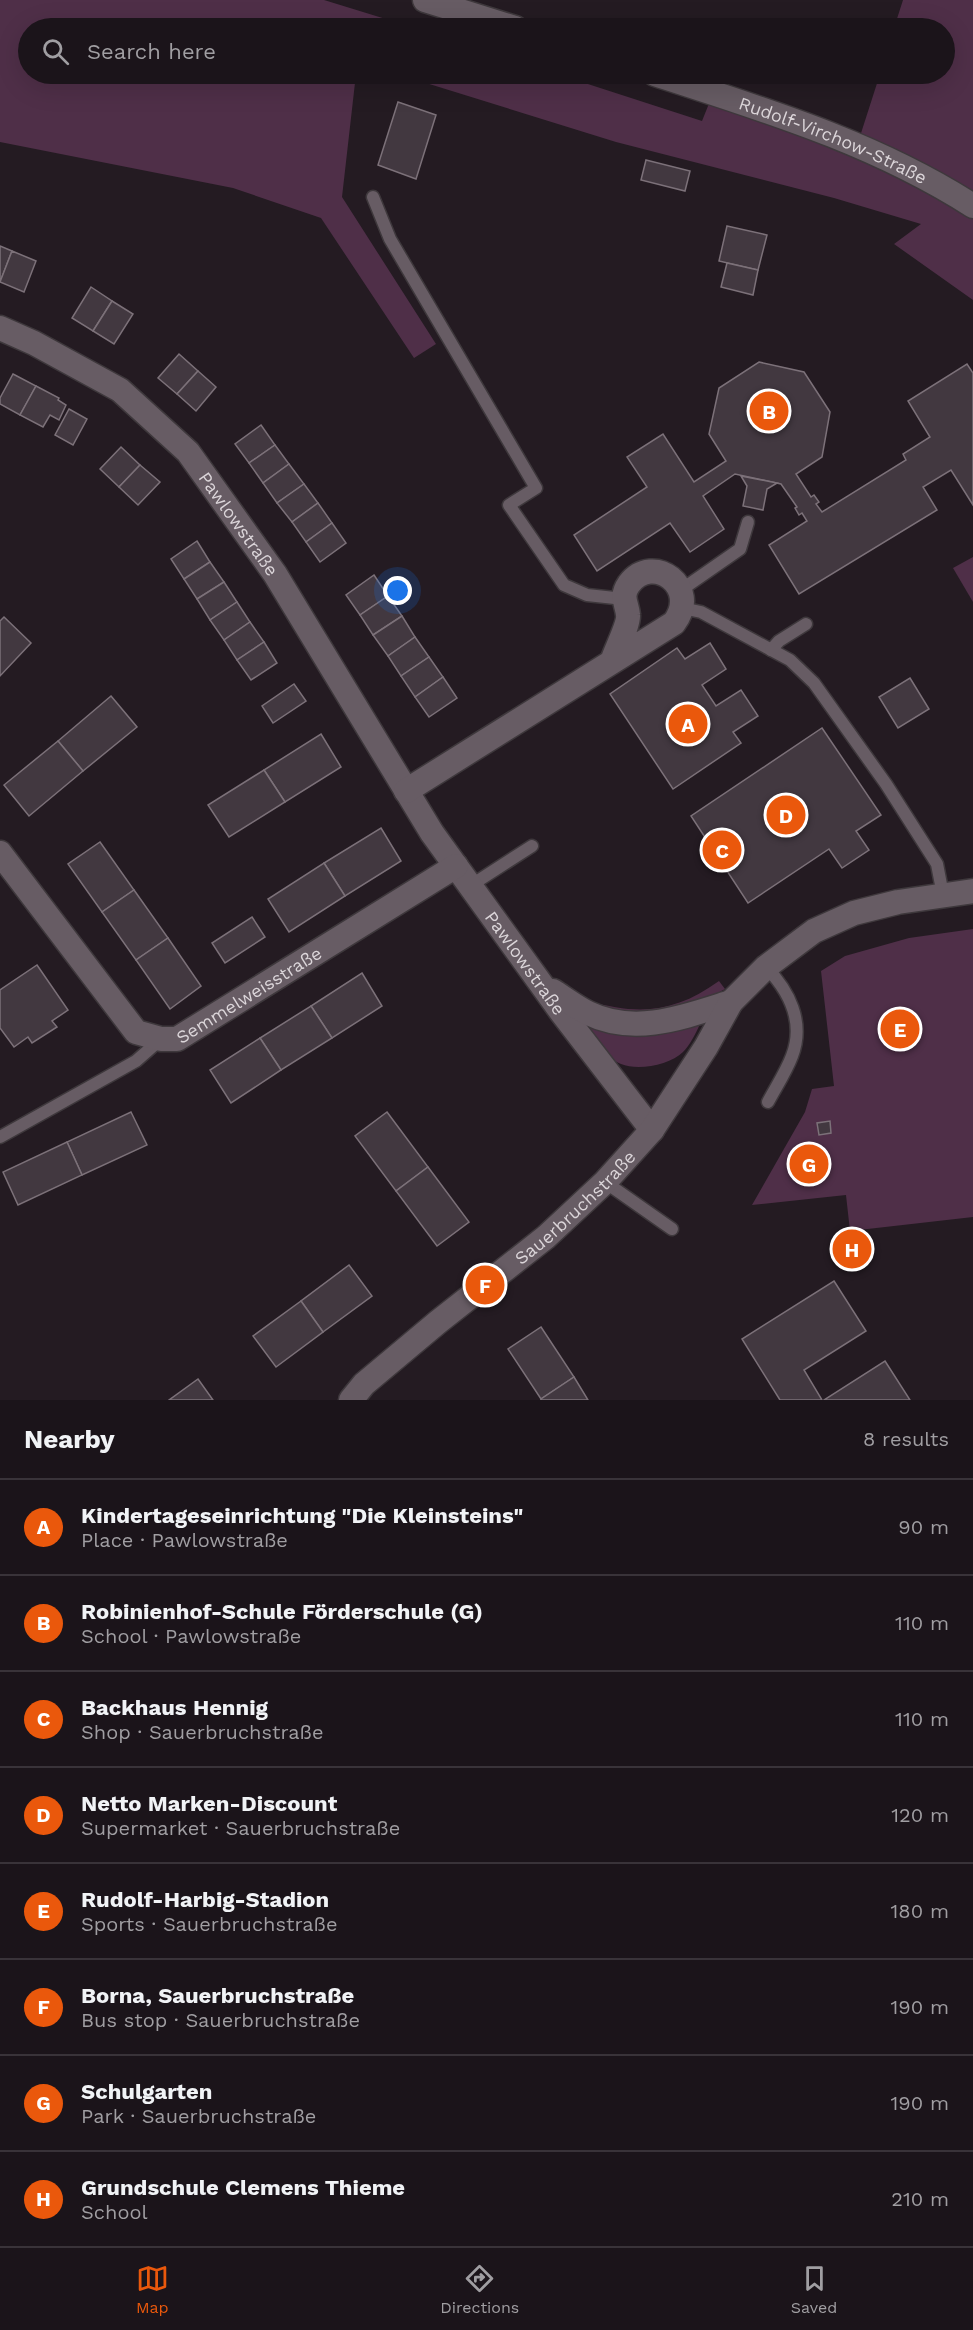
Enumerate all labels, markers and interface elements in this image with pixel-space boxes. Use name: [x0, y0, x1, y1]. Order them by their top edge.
search box: [18, 18, 955, 84]
icon: search: [39, 35, 72, 68]
text: Search here: [87, 39, 216, 64]
street label: Rudolf-Virchow-Straße: [737, 92, 931, 188]
pin: B: [750, 388, 788, 434]
street label: Pawlowstraße: [195, 467, 283, 580]
your location: [383, 576, 412, 605]
pin: A: [668, 702, 708, 746]
pin: D: [766, 792, 806, 838]
pin: C: [702, 828, 742, 872]
street label: Pawlowstraße: [481, 907, 570, 1019]
street label: Semmelweisstraße: [172, 942, 325, 1048]
pin: E: [880, 1006, 920, 1052]
pin: G: [790, 1142, 828, 1186]
street label: Sauerbruchstraße: [510, 1146, 639, 1268]
pin: H: [832, 1226, 872, 1272]
pin: F: [466, 1262, 504, 1308]
text: Nearby: [24, 1424, 115, 1454]
text: 8 results: [863, 1427, 949, 1451]
text: Kindertageseinrichtung "Die Kleinsteins": [81, 1503, 523, 1528]
text: A: [37, 1515, 50, 1539]
text: 90 m: [898, 1515, 949, 1539]
text: Place · Pawlowstraße: [81, 1528, 288, 1552]
text: Robinienhof-Schule Förderschule (G): [81, 1599, 483, 1624]
text: B: [37, 1611, 50, 1635]
text: 110 m: [895, 1611, 949, 1635]
text: School · Pawlowstraße: [81, 1624, 301, 1648]
text: Backhaus Hennig: [81, 1695, 268, 1720]
text: C: [37, 1707, 50, 1731]
text: 110 m: [895, 1707, 949, 1731]
text: Shop · Sauerbruchstraße: [81, 1720, 324, 1744]
text: Netto Marken-Discount: [81, 1791, 337, 1816]
text: D: [36, 1803, 51, 1827]
text: 120 m: [891, 1803, 949, 1827]
text: Supermarket · Sauerbruchstraße: [81, 1816, 400, 1840]
text: Rudolf-Harbig-Stadion: [81, 1887, 329, 1912]
text: E: [37, 1899, 50, 1923]
text: 180 m: [891, 1899, 949, 1923]
text: Sports · Sauerbruchstraße: [81, 1912, 338, 1936]
text: Borna, Sauerbruchstraße: [81, 1983, 354, 2008]
text: F: [37, 1995, 50, 2019]
text: 190 m: [891, 1995, 949, 2019]
text: Bus stop · Sauerbruchstraße: [81, 2008, 360, 2032]
text: Schulgarten: [81, 2079, 212, 2104]
text: G: [36, 2091, 51, 2115]
text: 190 m: [891, 2091, 949, 2115]
text: Park · Sauerbruchstraße: [81, 2104, 316, 2128]
text: Grundschule Clemens Thieme: [81, 2175, 405, 2200]
text: H: [36, 2187, 51, 2211]
text: 210 m: [891, 2187, 949, 2211]
text: School: [81, 2200, 148, 2224]
tab: Map: [136, 2262, 169, 2317]
tab: Directions: [440, 2262, 519, 2317]
tab: Saved: [791, 2262, 837, 2317]

